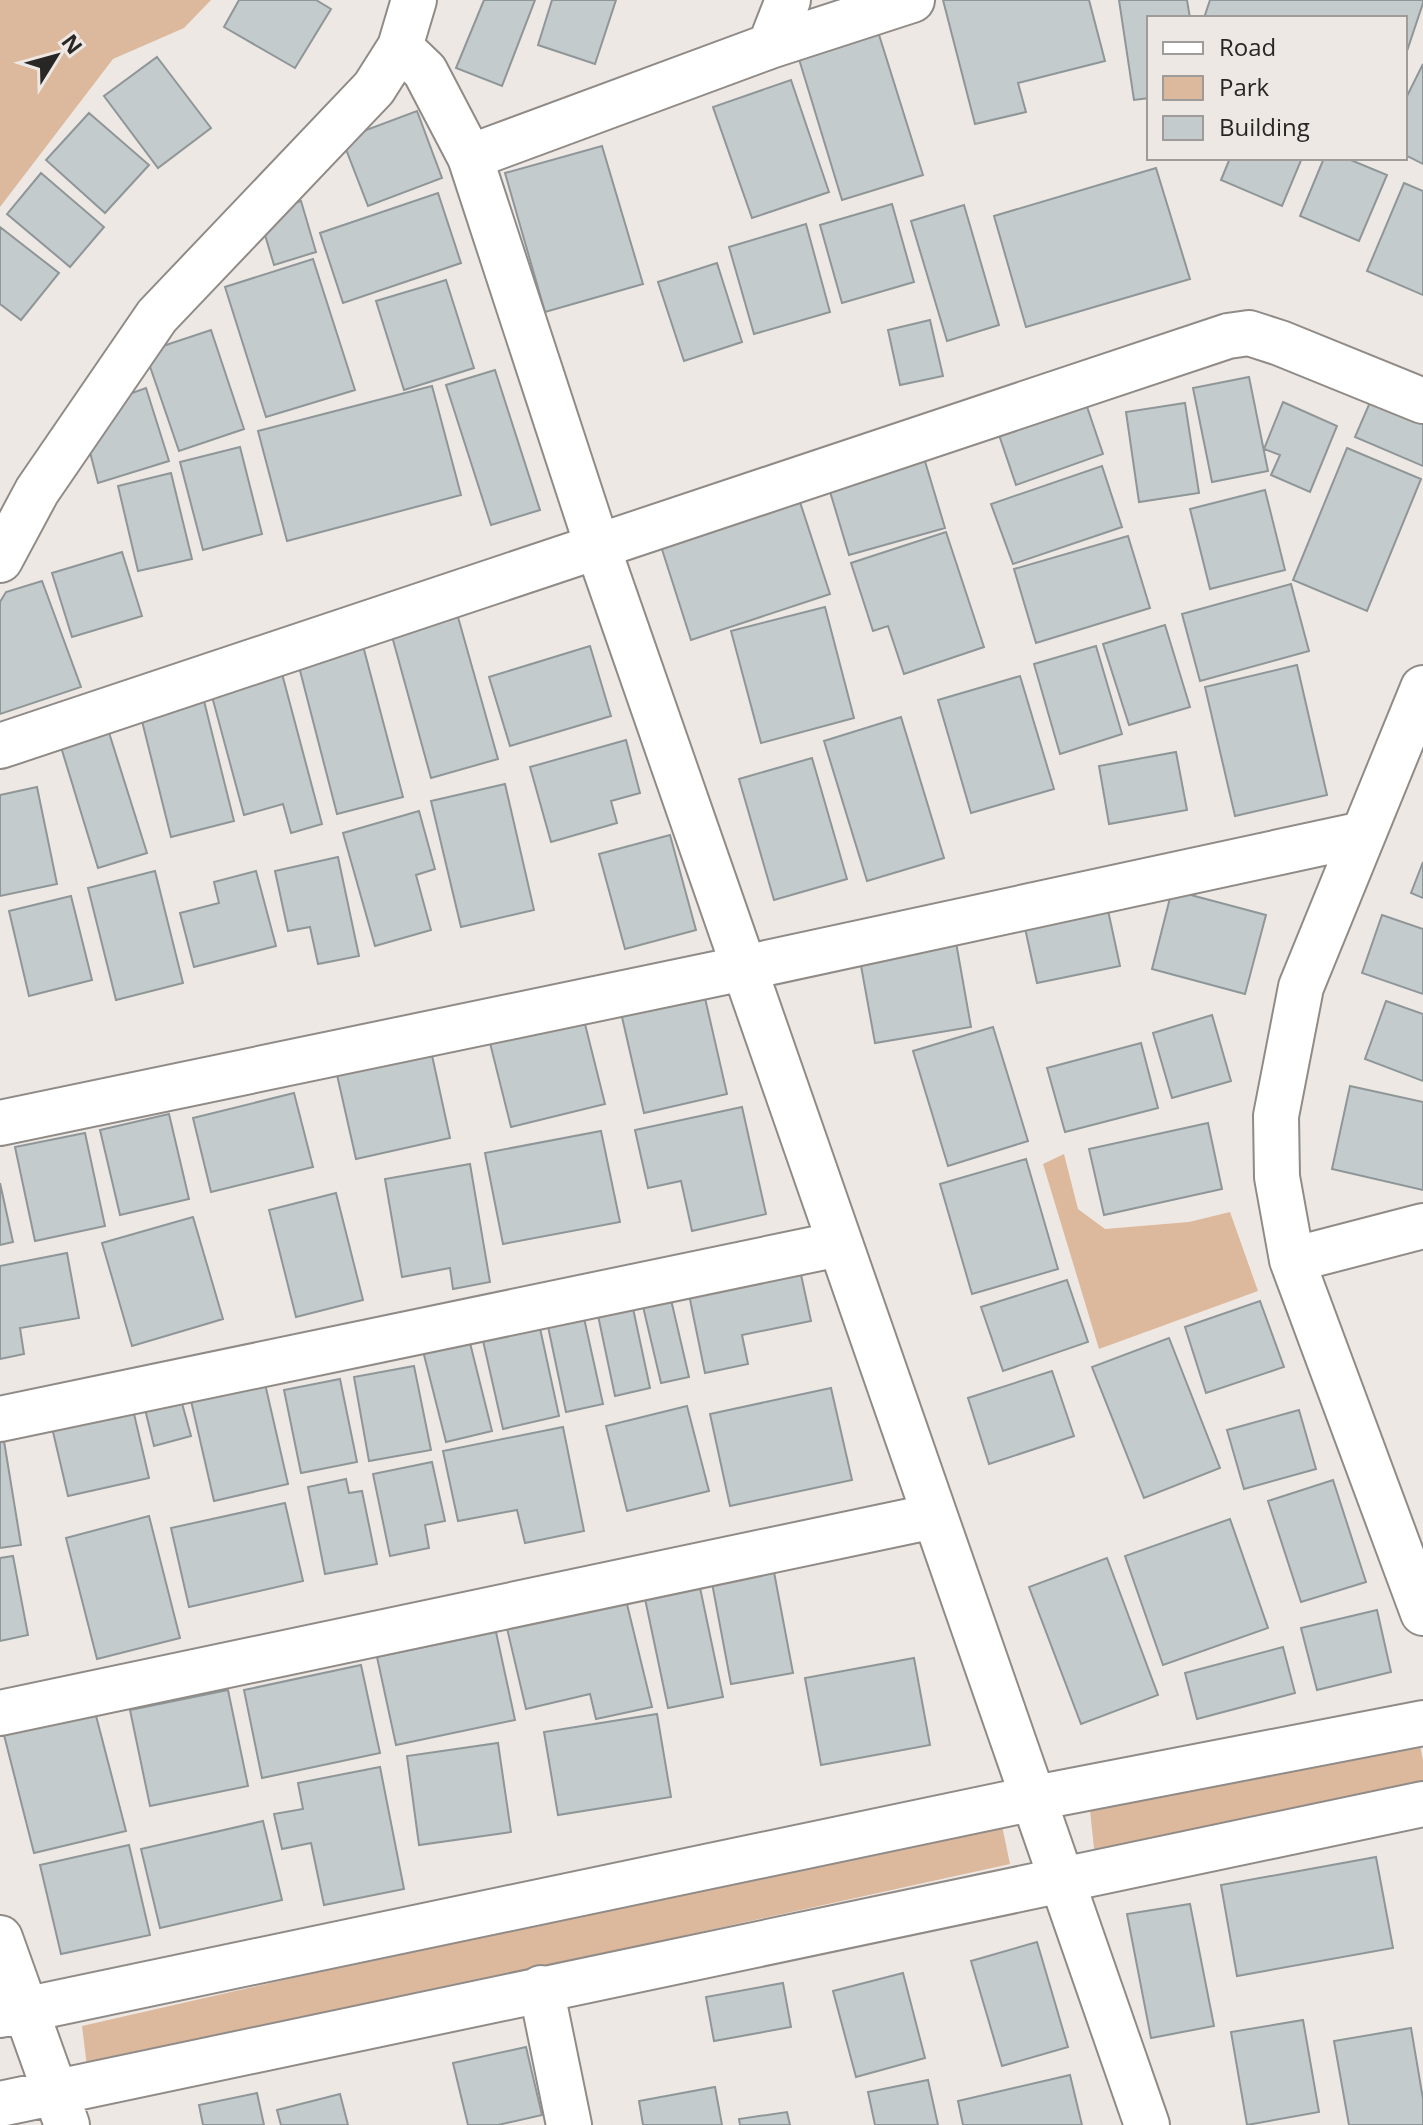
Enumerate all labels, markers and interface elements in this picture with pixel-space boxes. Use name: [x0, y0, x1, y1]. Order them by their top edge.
north arrow: [16, 16, 96, 96]
legend: [1147, 16, 1407, 160]
text: N: [55, 27, 90, 60]
text: Road: [1219, 30, 1276, 63]
text: Park: [1219, 70, 1270, 103]
text: Building: [1219, 110, 1310, 143]

